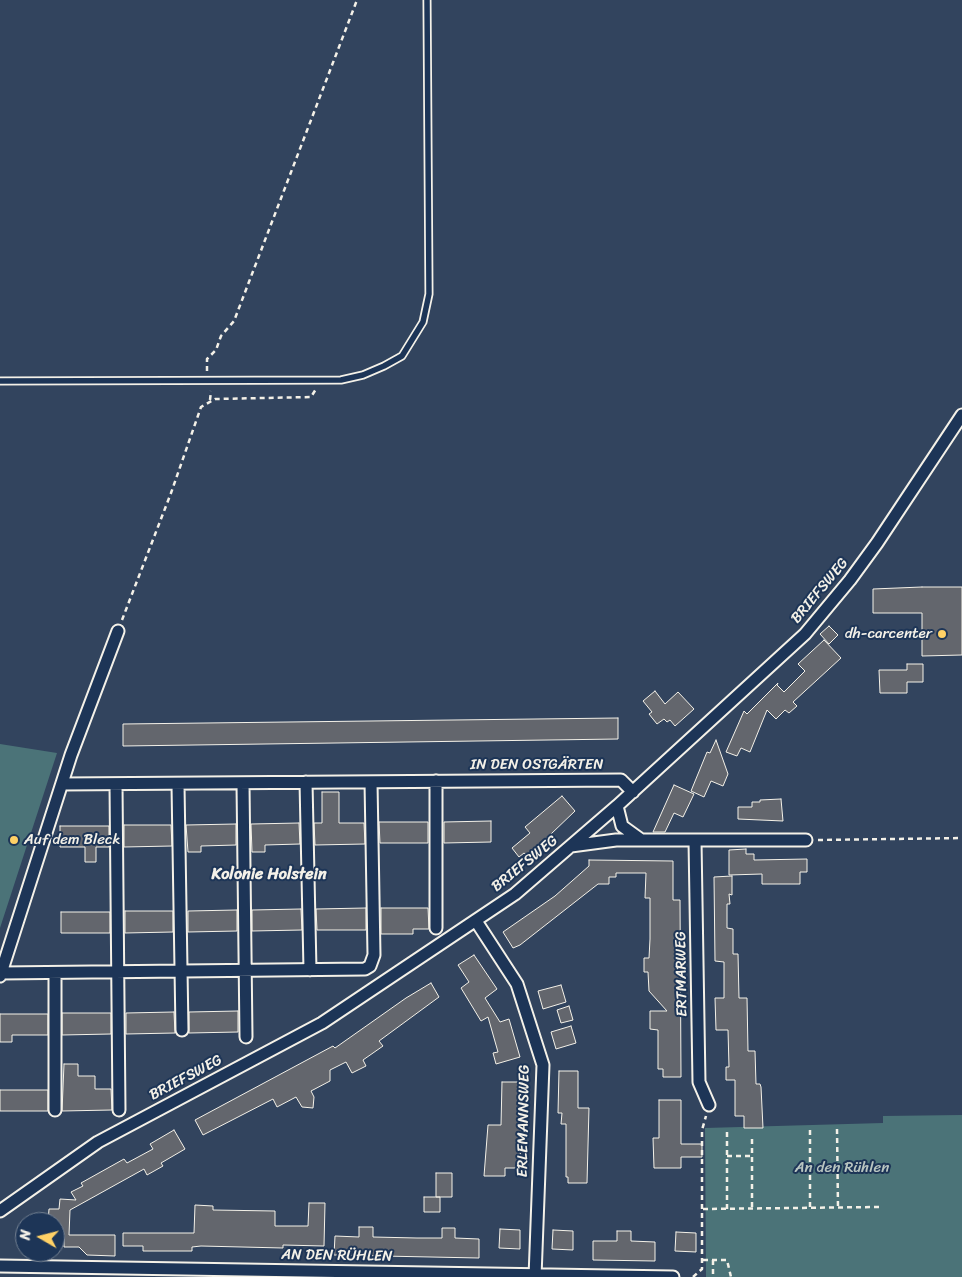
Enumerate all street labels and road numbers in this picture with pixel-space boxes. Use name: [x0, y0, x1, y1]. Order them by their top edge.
street label: BRIEFSWEG: [787, 555, 853, 627]
street label: IN DEN OSTGÄRTEN: [470, 756, 604, 774]
street label: BRIEFSWEG: [488, 832, 562, 896]
street label: ERTMARWEG: [672, 931, 692, 1017]
street label: BRIEFSWEG: [147, 1051, 225, 1105]
street label: ERLEMANNSWEG: [514, 1064, 534, 1178]
street label: AN DEN RÜHLEN: [281, 1246, 393, 1266]

